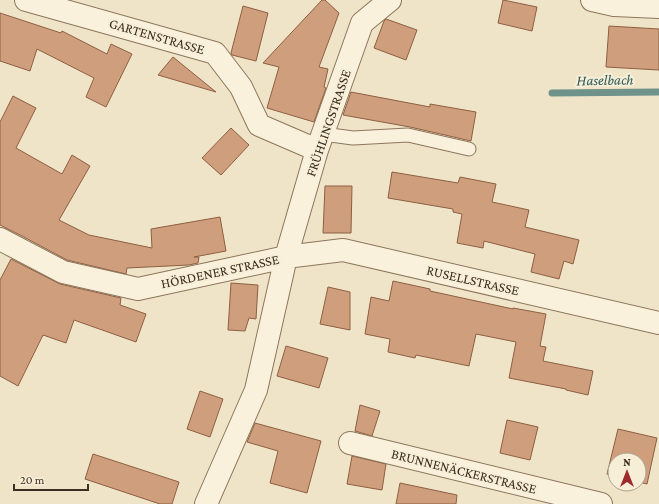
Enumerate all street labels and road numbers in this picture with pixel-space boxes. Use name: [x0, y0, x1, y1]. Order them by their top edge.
street label: GARTENSTRASSE: [107, 15, 207, 57]
street label: FRÜHLINGSTRASSE: [302, 67, 354, 179]
street label: HÖRDENER STRASSE: [159, 251, 281, 291]
street label: RUSELLSTRASSE: [425, 262, 521, 299]
street label: BRUNNENÄCKERSTRASSE: [390, 445, 539, 497]

